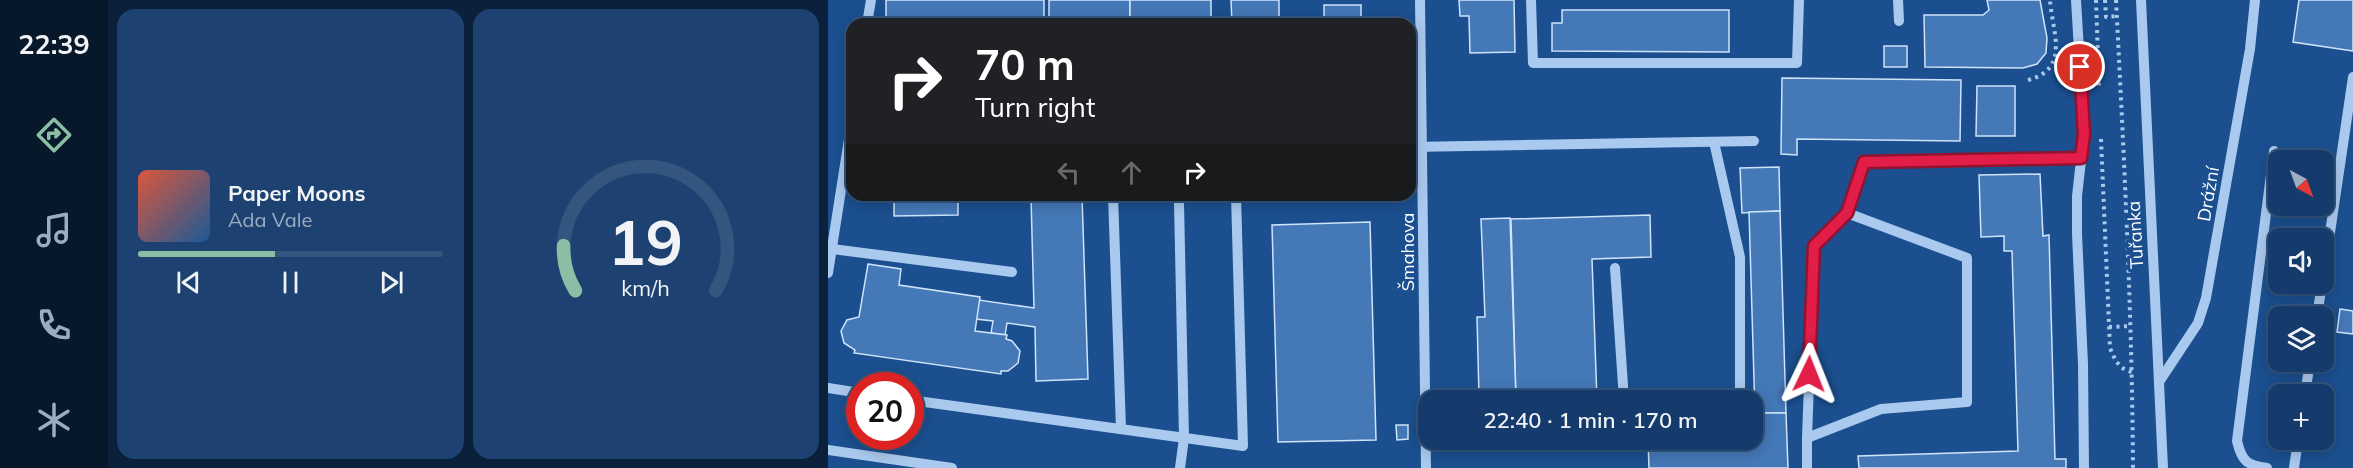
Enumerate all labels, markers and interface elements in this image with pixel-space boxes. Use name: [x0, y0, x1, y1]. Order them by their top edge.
text: 22:39: [18, 27, 90, 61]
text: 70 m: [975, 38, 1075, 91]
pin: [2054, 41, 2105, 92]
icon: right: [876, 42, 954, 120]
icon: arrive: [2063, 50, 2096, 83]
text: Turn right: [975, 90, 1095, 124]
icon: directions: [33, 114, 75, 156]
north arrow: [2268, 150, 2334, 216]
map controls: [2268, 150, 2334, 450]
icon: left: [1052, 156, 1085, 189]
icon: ahead: [1115, 156, 1148, 189]
icon: right: [1178, 156, 1211, 189]
street label: Drážní: [2192, 163, 2224, 223]
text: Paper Moons: [228, 179, 366, 207]
street label: Tuřanka: [2122, 201, 2148, 269]
text: 19: [608, 202, 683, 281]
text: Ada Vale: [228, 207, 312, 232]
icon: music: [33, 209, 75, 251]
street label: Šmahova: [1396, 213, 1419, 291]
button: sound: [2268, 228, 2334, 294]
icon: previous: [172, 266, 205, 299]
icon: pause: [274, 266, 307, 299]
icon: next: [375, 266, 408, 299]
text: km/h: [621, 274, 670, 301]
icon: phone: [33, 304, 75, 346]
button: layers: [2268, 306, 2334, 372]
position arrow: [1777, 342, 1841, 406]
speed limit sign: 20: [846, 372, 924, 450]
button: +: [2268, 384, 2334, 450]
icon: climate: [33, 399, 75, 441]
text: 22:40 · 1 min · 170 m: [1483, 406, 1698, 434]

